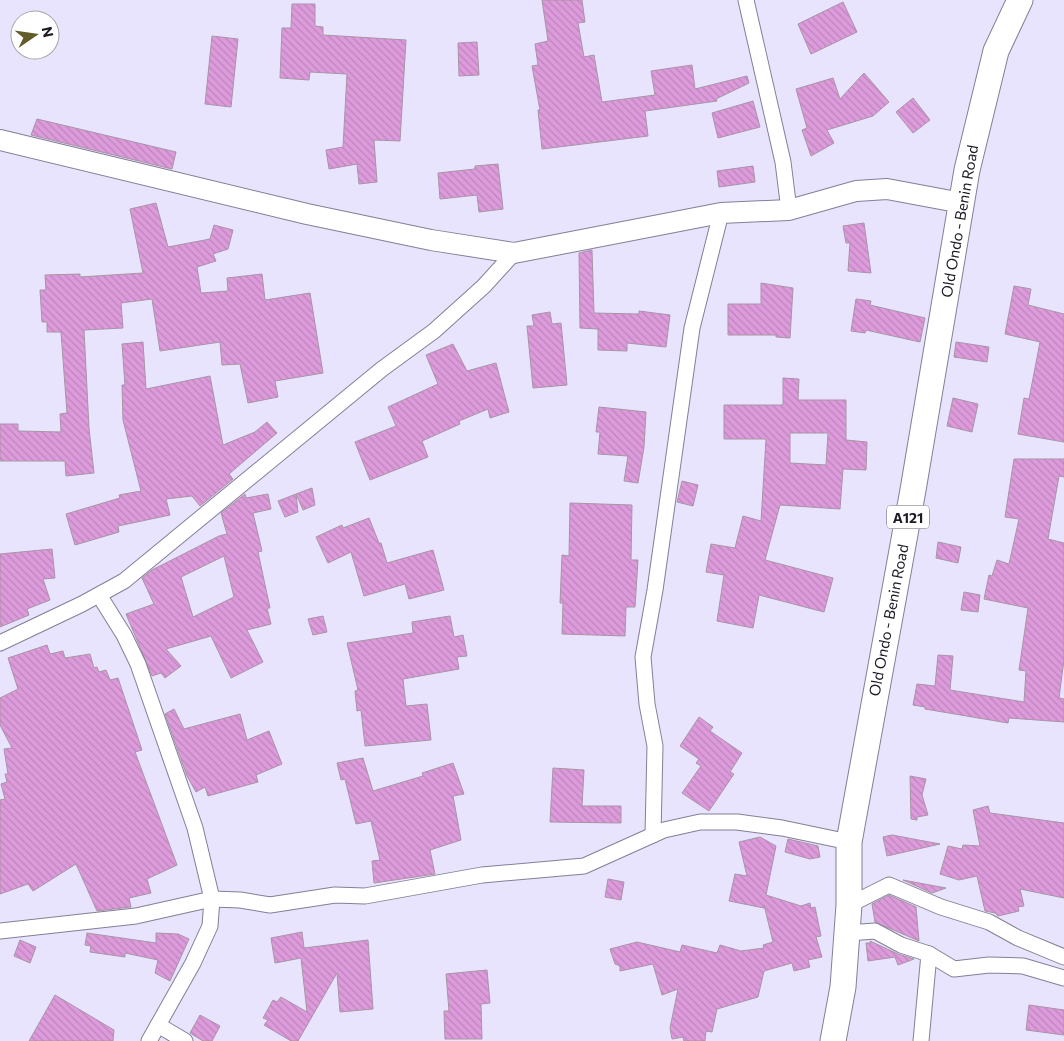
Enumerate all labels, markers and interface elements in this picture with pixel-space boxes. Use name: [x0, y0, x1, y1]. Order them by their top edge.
north arrow: [10, 10, 60, 60]
text: N: [39, 25, 58, 39]
street label: Old Ondo - Benin Road: [937, 143, 981, 299]
road number: A121: [887, 506, 929, 528]
street label: Old Ondo - Benin Road: [864, 542, 912, 698]

